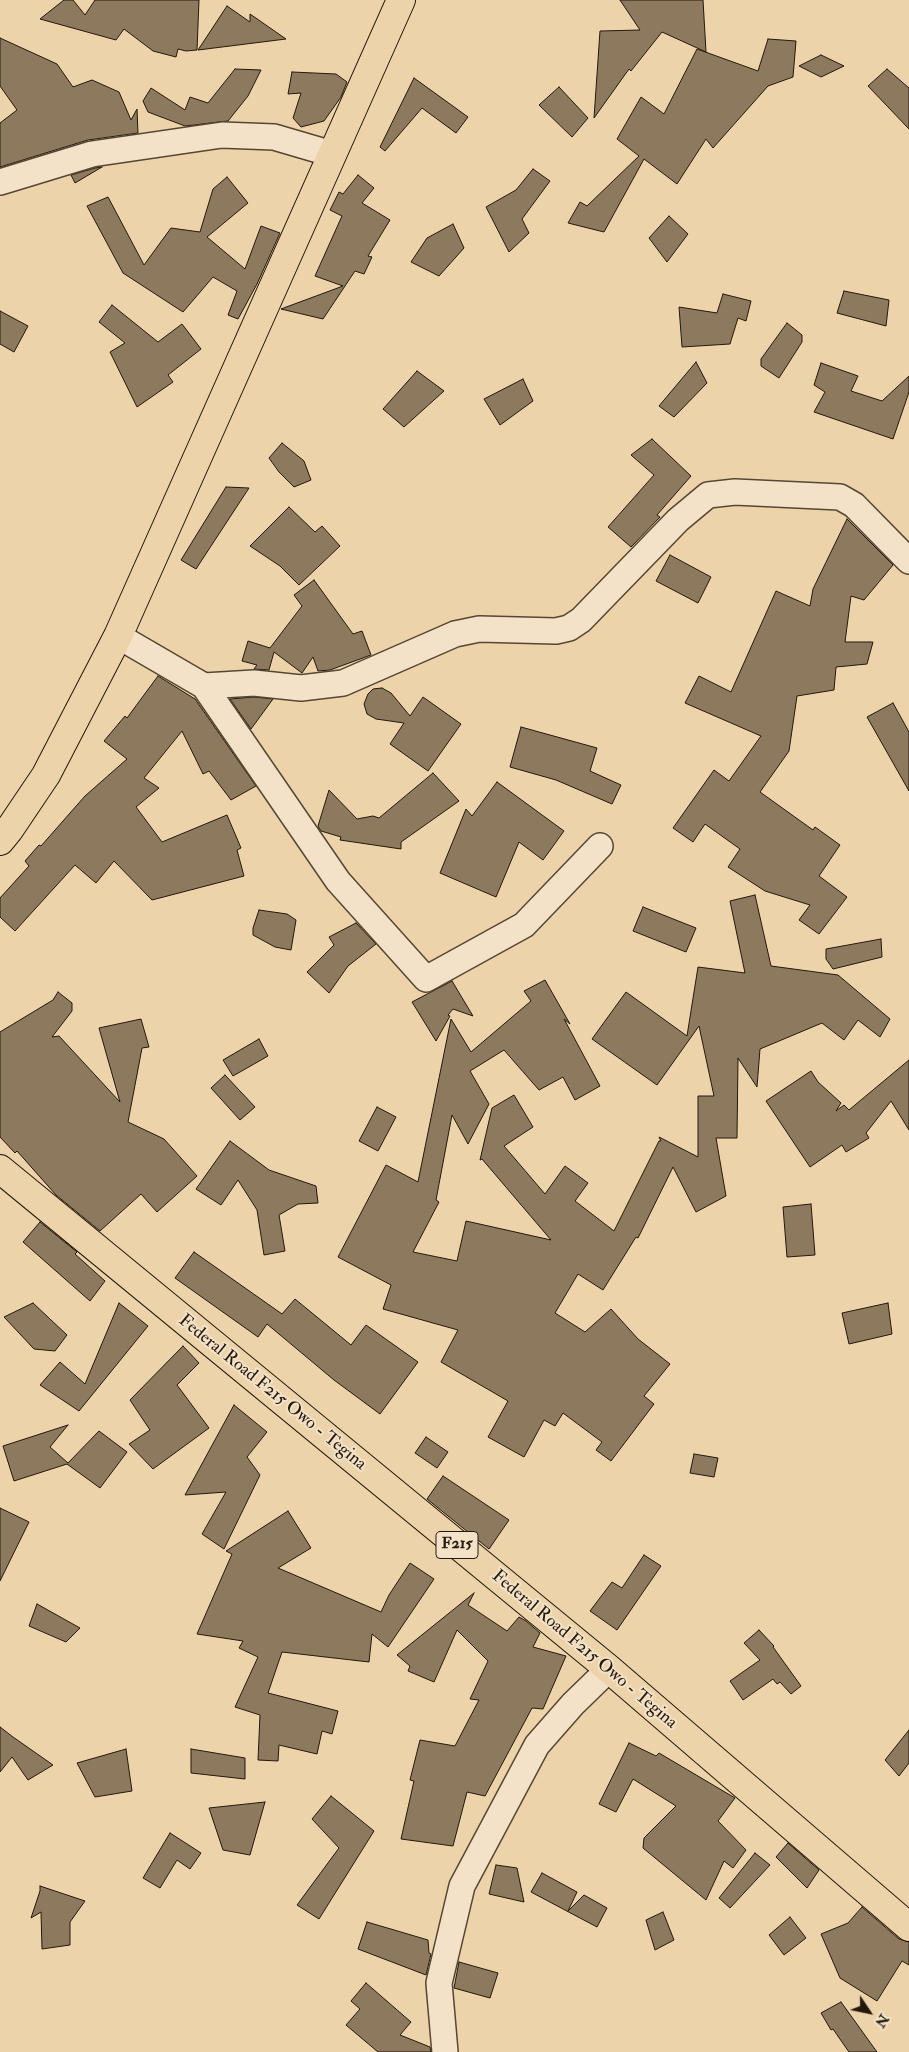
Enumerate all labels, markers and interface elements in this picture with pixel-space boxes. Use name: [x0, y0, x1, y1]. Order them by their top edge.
street label: Federal Road F215 Owo - Tegina: [174, 1310, 370, 1476]
road number: F215: [436, 1532, 478, 1558]
street label: Federal Road F215 Owo - Tegina: [487, 1566, 681, 1734]
north arrow: [844, 1987, 894, 2037]
text: N: [871, 2011, 892, 2031]

